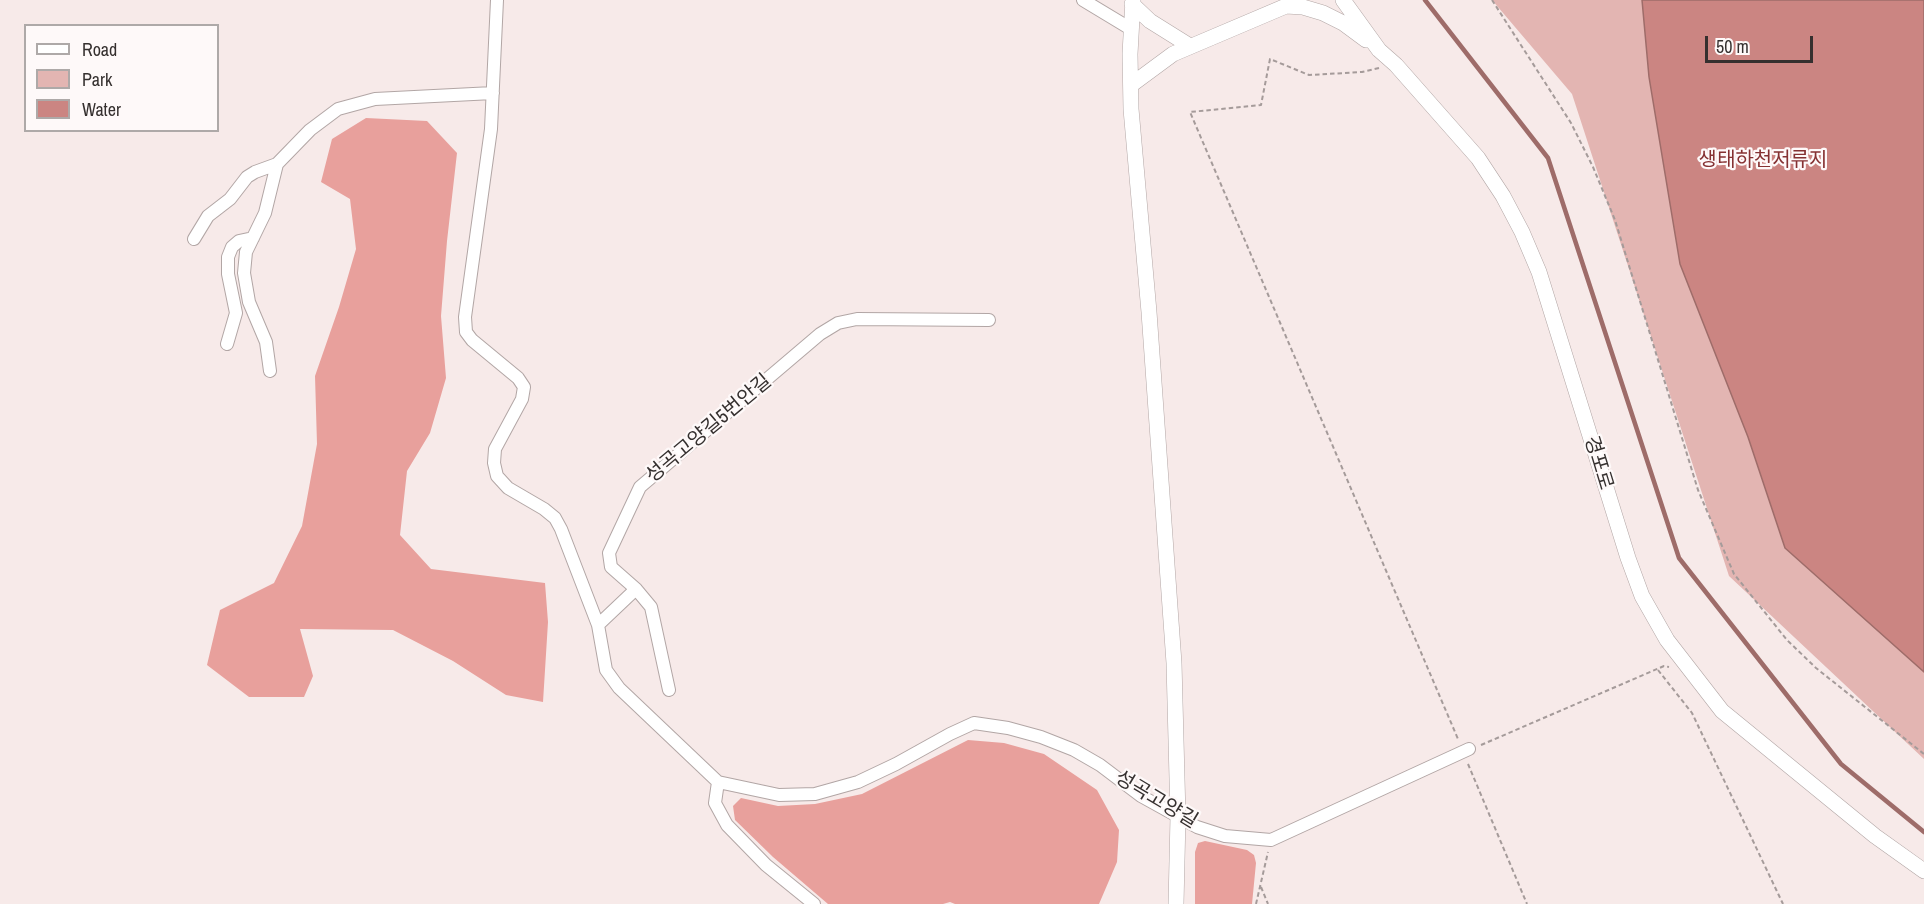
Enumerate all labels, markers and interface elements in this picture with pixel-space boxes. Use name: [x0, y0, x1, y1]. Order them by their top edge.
legend: [24, 24, 219, 132]
scale bar: [1708, 24, 1816, 62]
text: 50 m: [1716, 34, 1749, 59]
text: Road: [82, 37, 117, 62]
text: Park: [82, 67, 112, 92]
text: Water: [82, 97, 121, 122]
park label: 생태하천저류지: [1699, 149, 1827, 173]
street label: 성곡고양길5번안길: [641, 370, 777, 488]
street label: 경포로: [1578, 433, 1618, 493]
street label: 성곡고양길: [1110, 766, 1202, 834]

